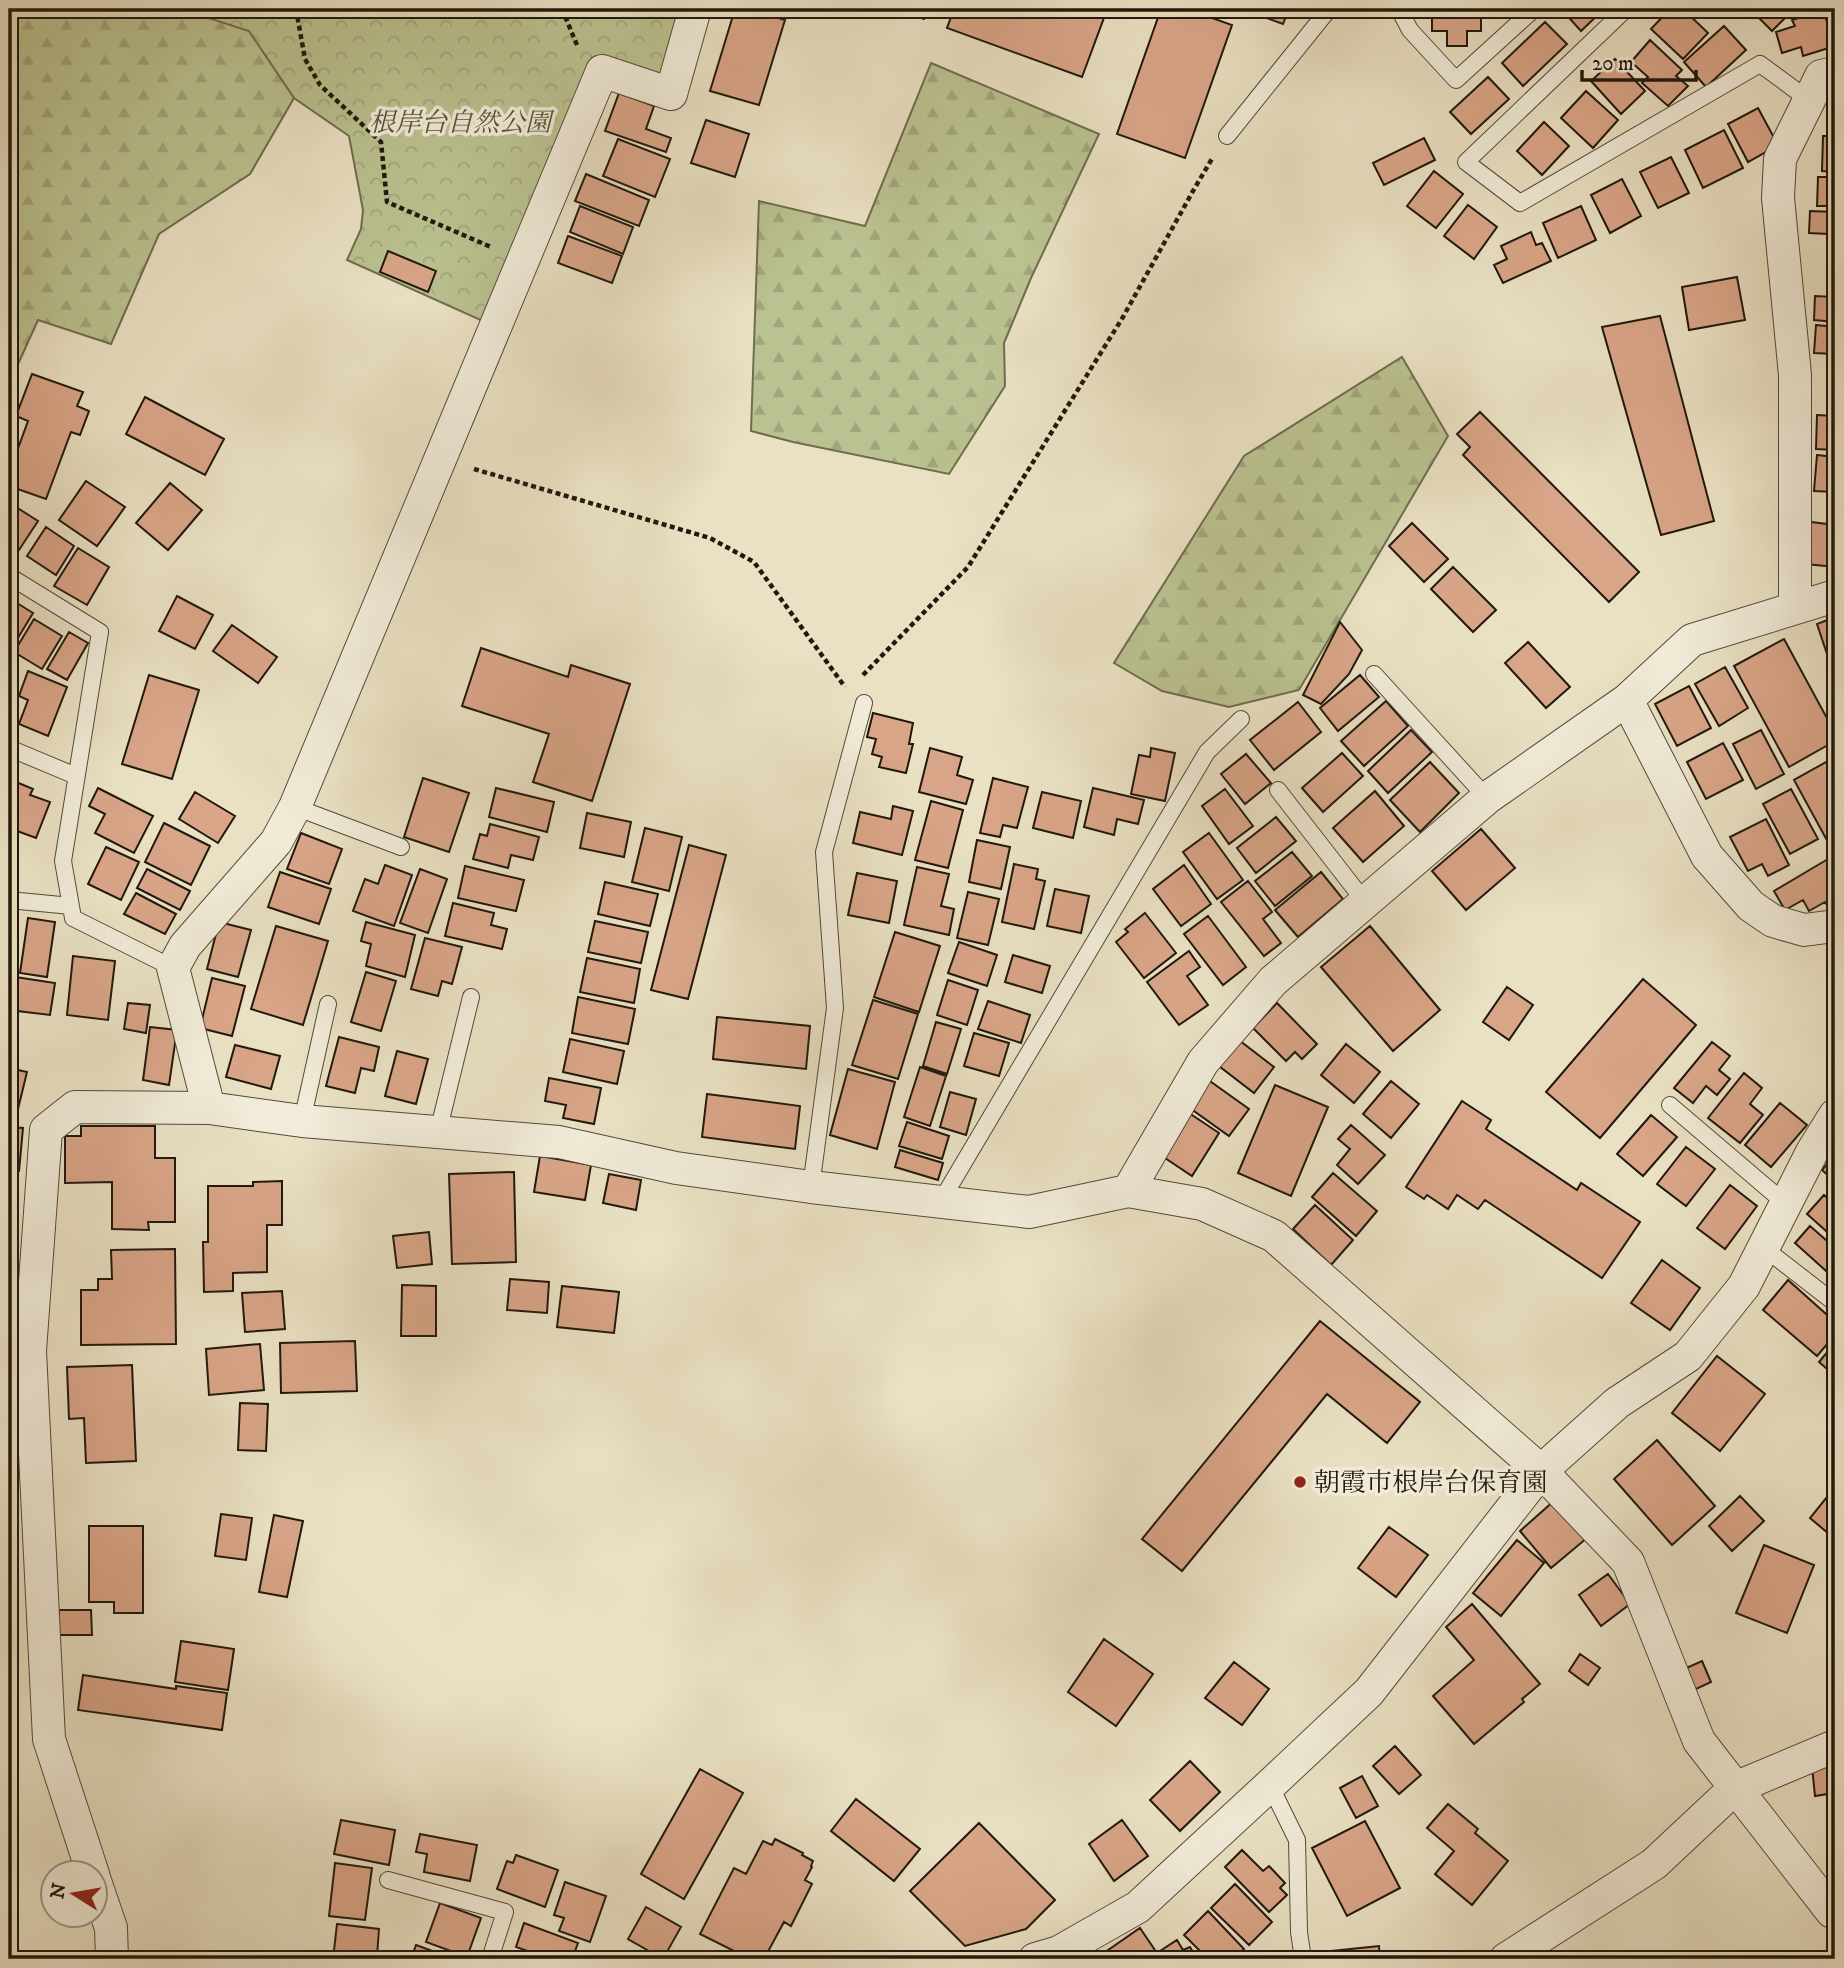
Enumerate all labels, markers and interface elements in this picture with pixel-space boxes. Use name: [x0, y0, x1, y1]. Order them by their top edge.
scale bar: [1582, 38, 1695, 82]
text: 20 m: [1592, 51, 1634, 77]
park label: 根岸台自然公園: [369, 107, 555, 140]
place label: 朝霞市根岸台保育園: [1314, 1467, 1548, 1500]
marker: 朝霞市根岸台保育園: [1292, 1474, 1308, 1490]
north arrow: [38, 1860, 108, 1930]
text: N: [46, 1881, 72, 1901]

